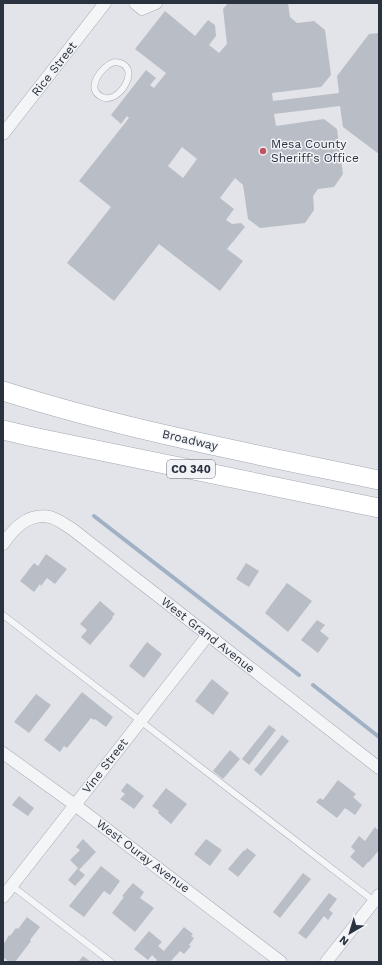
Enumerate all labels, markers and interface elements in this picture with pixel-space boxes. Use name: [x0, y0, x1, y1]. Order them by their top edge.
street label: Rice Street: [28, 39, 80, 99]
place label: Mesa County Sheriff's Office: [271, 137, 359, 165]
marker: Mesa County Sheriff's Office: [258, 146, 268, 156]
street label: Broadway: [161, 427, 220, 453]
road number: CO 340: [167, 460, 215, 478]
street label: West Grand Avenue: [158, 594, 258, 676]
street label: Vine Street: [79, 736, 131, 796]
street label: West Ouray Avenue: [94, 816, 192, 896]
north arrow: [330, 913, 370, 953]
text: N: [337, 933, 351, 948]

